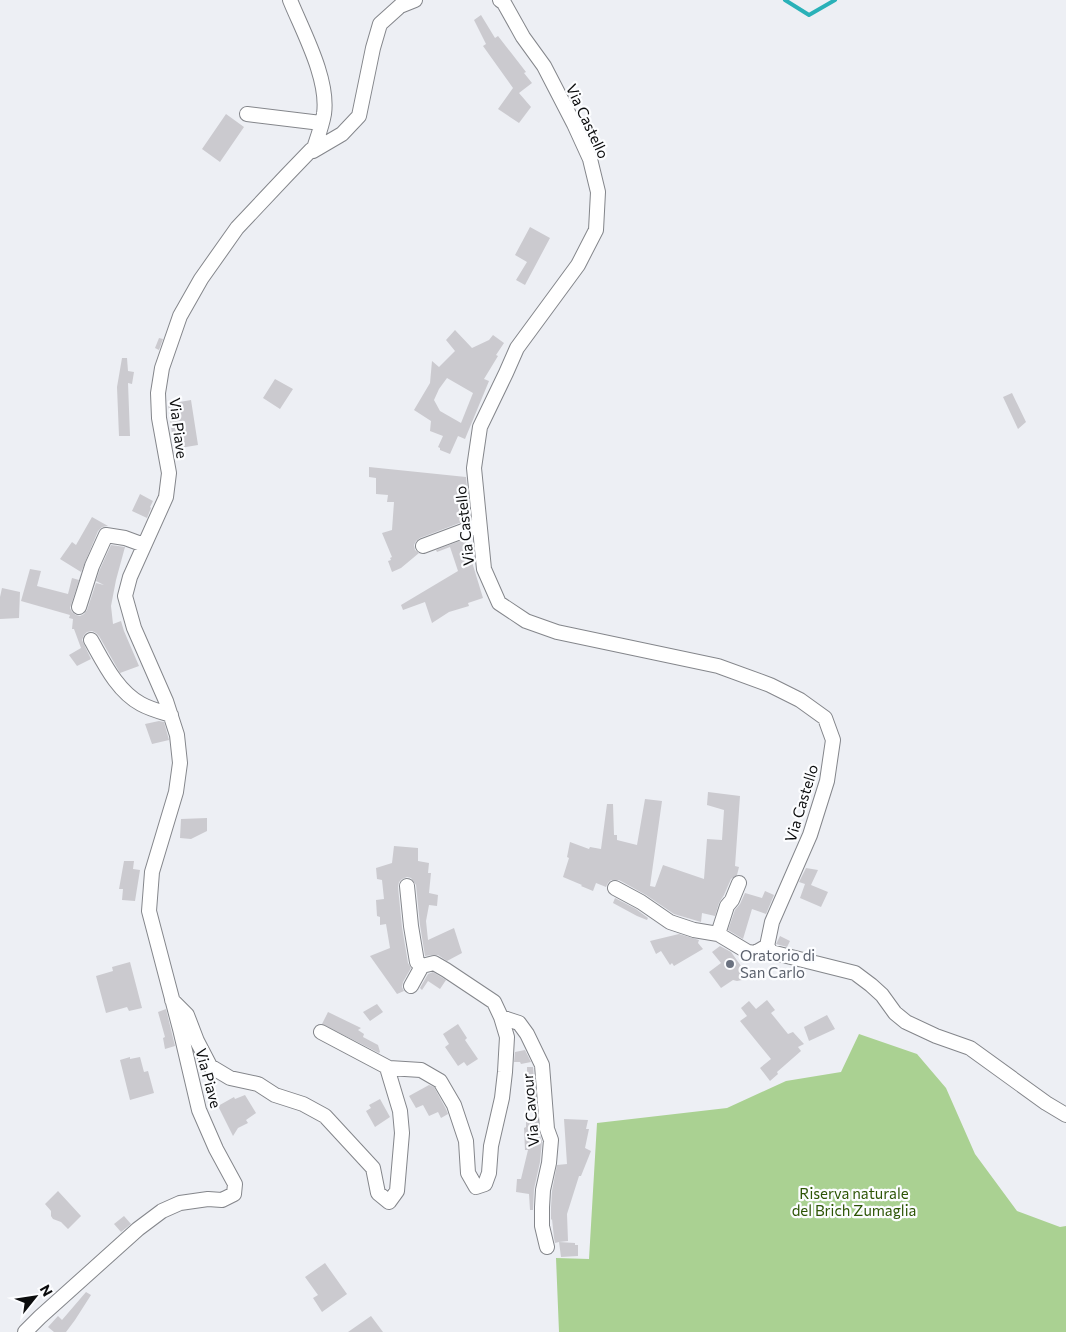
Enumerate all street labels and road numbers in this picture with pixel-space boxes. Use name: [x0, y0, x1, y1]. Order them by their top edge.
street label: Via Castello: [563, 81, 613, 161]
street label: Via Piave: [166, 397, 192, 460]
street label: Via Castello: [451, 485, 477, 567]
street label: Via Castello: [781, 762, 821, 844]
street label: Via Piave: [192, 1046, 226, 1110]
street label: Via Cavour: [518, 1073, 542, 1147]

